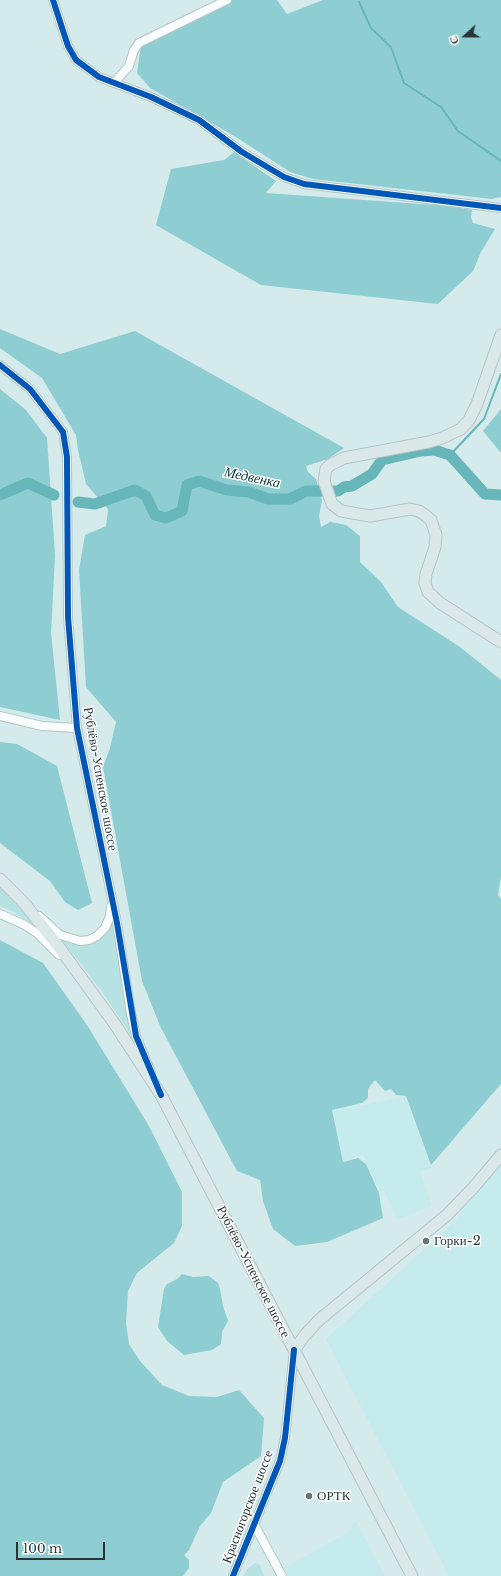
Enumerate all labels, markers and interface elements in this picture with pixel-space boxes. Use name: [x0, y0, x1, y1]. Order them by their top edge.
north arrow: [445, 16, 485, 56]
text: С: [446, 34, 462, 47]
water label: Медвенка: [222, 464, 282, 492]
street label: Рублёво-Успенское шоссе: [80, 706, 120, 852]
street label: Рублёво-Успенское шоссе: [213, 1204, 293, 1340]
place label: Горки-2: [434, 1233, 481, 1249]
marker: Горки-2: [421, 1236, 431, 1246]
street label: Красногорское шоссе: [219, 1448, 277, 1566]
place label: ОРТК: [317, 1488, 350, 1504]
marker: ОРТК: [304, 1491, 314, 1501]
scale bar: [18, 1534, 107, 1560]
text: 100 m: [23, 1541, 62, 1556]

